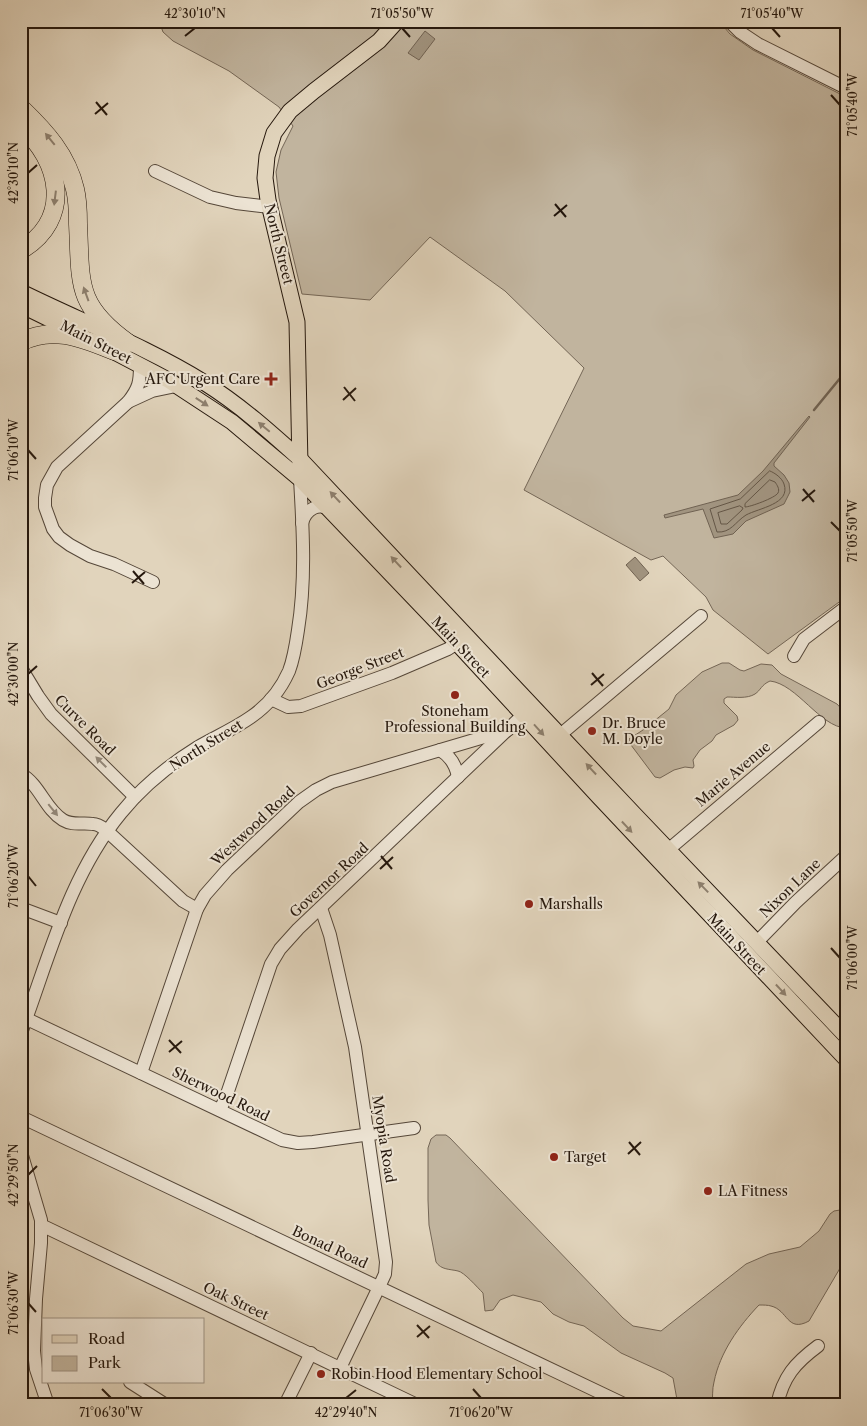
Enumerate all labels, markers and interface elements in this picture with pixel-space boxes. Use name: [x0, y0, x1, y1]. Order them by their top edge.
text: 42°30'10"N: [164, 6, 226, 21]
text: 71°05'50"W: [370, 6, 434, 21]
text: 71°05'40"W: [740, 6, 804, 21]
text: 71°05'40"W: [845, 73, 860, 137]
one-way arrow: [45, 132, 56, 145]
text: 42°30'10"N: [6, 142, 21, 204]
one-way arrow: [51, 191, 59, 207]
street label: North Street: [260, 202, 298, 286]
one-way arrow: [81, 286, 89, 301]
street label: Main Street: [57, 316, 135, 368]
place label: AFC Urgent Care: [144, 370, 260, 388]
marker: AFC Urgent Care: [264, 372, 278, 386]
one-way arrow: [196, 398, 209, 407]
text: 71°06'10"W: [6, 418, 21, 481]
one-way arrow: [257, 421, 270, 432]
one-way arrow: [329, 491, 341, 503]
text: 71°05'50"W: [845, 499, 860, 563]
one-way arrow: [390, 556, 402, 568]
street label: Main Street: [428, 612, 494, 682]
text: 42°30'00"N: [6, 642, 21, 706]
street label: George Street: [314, 643, 406, 693]
marker: Stoneham Professional Building: [449, 689, 461, 701]
street label: Curve Road: [51, 691, 120, 760]
place label: Stoneham Professional Building: [384, 702, 526, 736]
place label: Dr. Bruce M. Doyle: [602, 714, 666, 748]
street label: North Street: [166, 715, 246, 775]
one-way arrow: [533, 724, 545, 736]
marker: Dr. Bruce M. Doyle: [586, 725, 598, 737]
street label: Marie Avenue: [692, 737, 774, 811]
one-way arrow: [95, 756, 107, 768]
one-way arrow: [585, 763, 597, 775]
street label: Westwood Road: [207, 782, 299, 870]
one-way arrow: [48, 803, 59, 816]
one-way arrow: [621, 820, 633, 832]
street label: Governor Road: [286, 838, 373, 921]
text: 71°06'20"W: [6, 843, 21, 908]
street label: Nixon Lane: [756, 854, 824, 921]
one-way arrow: [698, 881, 710, 893]
place label: Marshalls: [539, 895, 603, 913]
marker: Marshalls: [523, 898, 535, 910]
street label: Main Street: [704, 909, 770, 979]
text: 71°06'00"W: [845, 925, 860, 990]
one-way arrow: [775, 984, 787, 996]
street label: Sherwood Road: [169, 1063, 273, 1126]
street label: Myopia Road: [368, 1094, 400, 1184]
text: 42°29'50"N: [6, 1144, 21, 1206]
place label: Target: [564, 1148, 607, 1166]
marker: Target: [548, 1151, 560, 1163]
place label: LA Fitness: [718, 1182, 788, 1200]
marker: LA Fitness: [702, 1185, 714, 1197]
street label: Bonad Road: [289, 1222, 371, 1273]
text: 71°06'30"W: [6, 1270, 21, 1335]
street label: Oak Street: [200, 1278, 272, 1324]
legend: [42, 1318, 205, 1384]
text: Road: [88, 1329, 125, 1348]
text: Park: [88, 1353, 122, 1372]
place label: Robin Hood Elementary School: [331, 1365, 542, 1383]
marker: Robin Hood Elementary School: [315, 1368, 327, 1380]
text: 71°06'30"W: [79, 1405, 144, 1420]
text: 42°29'40"N: [315, 1405, 377, 1420]
text: 71°06'20"W: [449, 1405, 514, 1420]

